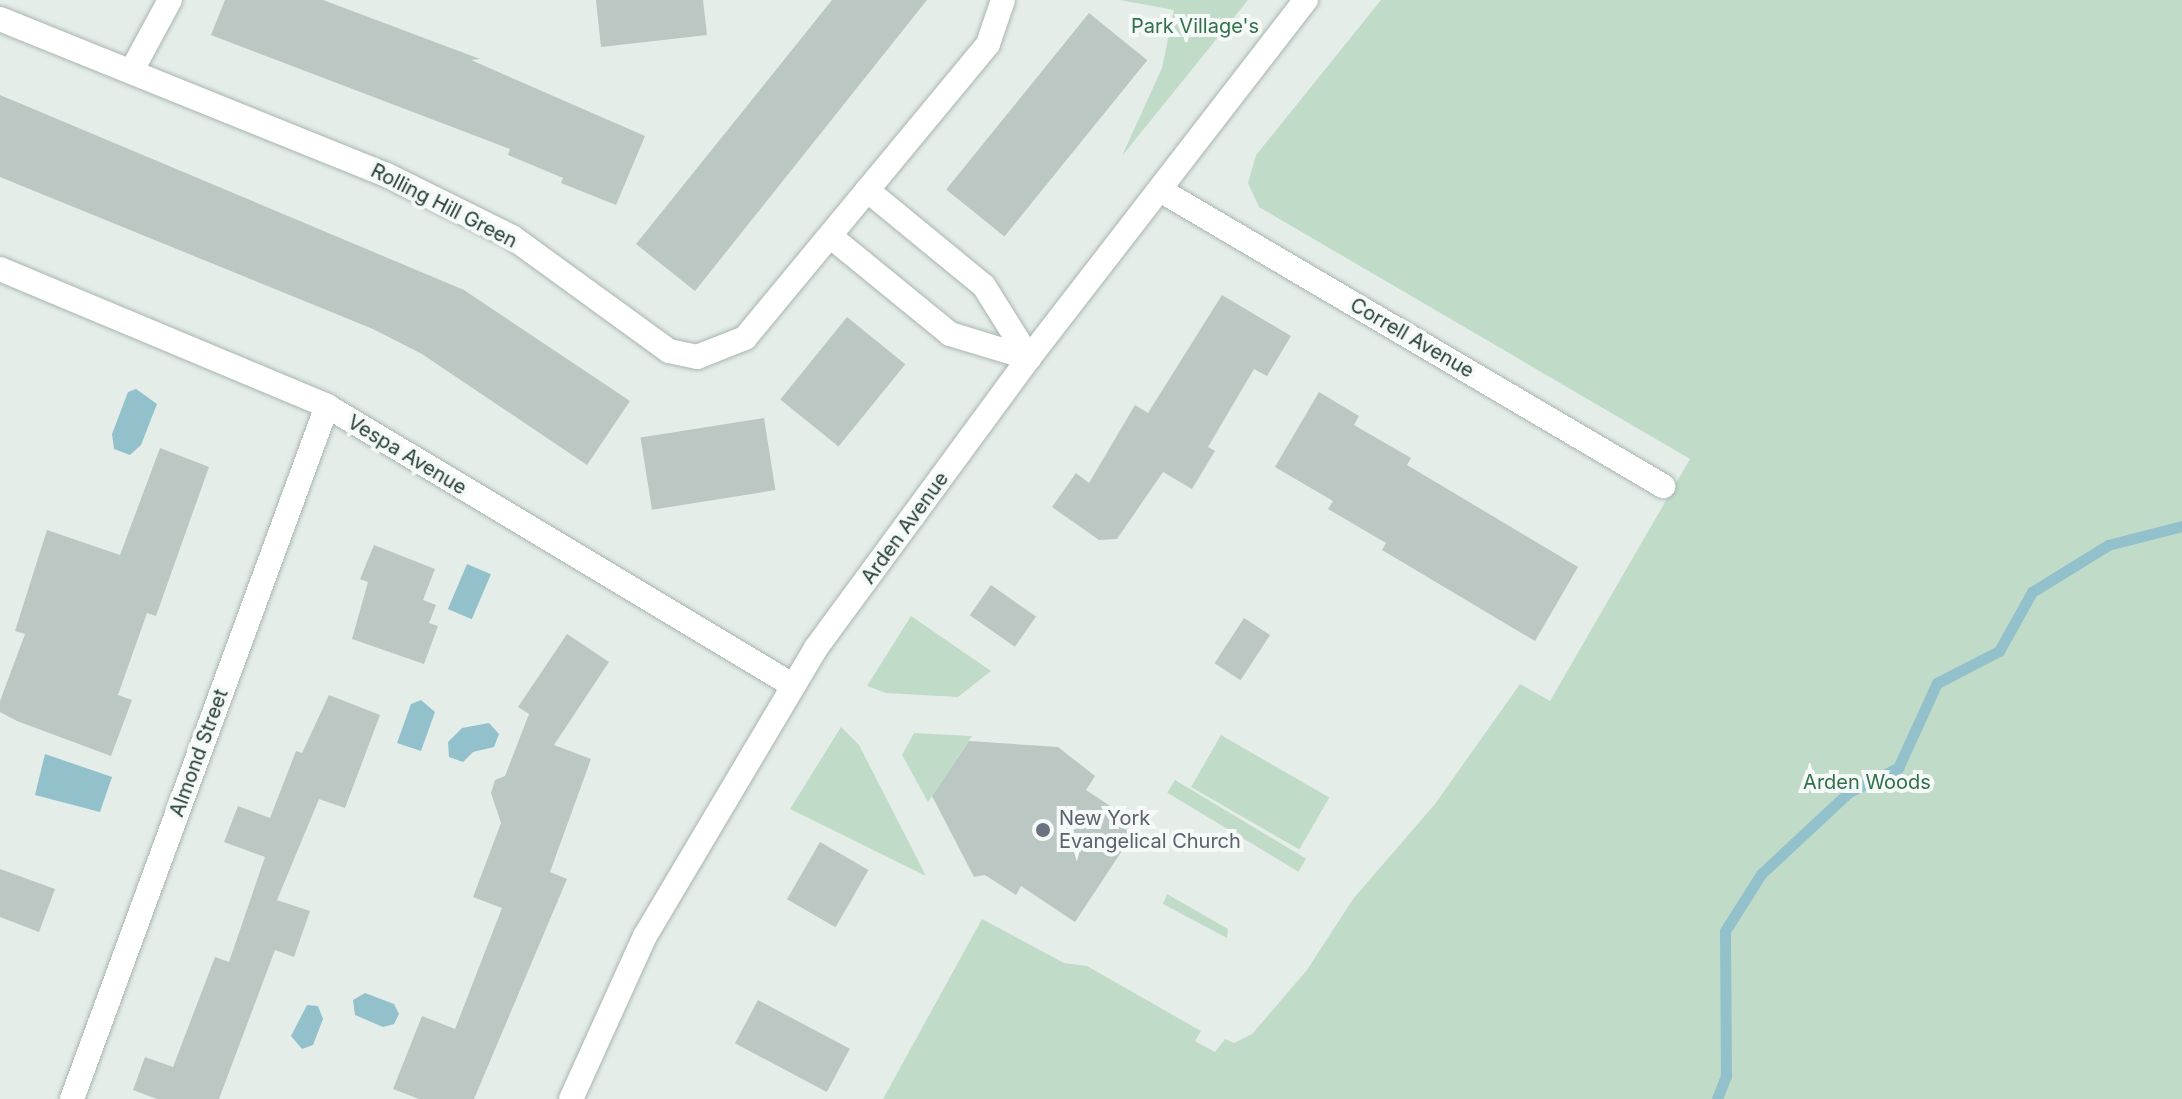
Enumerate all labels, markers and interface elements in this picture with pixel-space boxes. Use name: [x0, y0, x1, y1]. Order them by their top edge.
park label: Park Village's: [1131, 14, 1259, 38]
street label: Rolling Hill Green: [367, 159, 521, 253]
street label: Correll Avenue: [1346, 293, 1478, 383]
street label: Vespa Avenue: [343, 410, 471, 500]
street label: Arden Avenue: [856, 467, 954, 589]
street label: Almond Street: [165, 686, 233, 820]
park label: Arden Woods: [1803, 770, 1931, 794]
place label: New York Evangelical Church: [1059, 806, 1241, 853]
marker: New York Evangelical Church: [1034, 821, 1052, 839]

